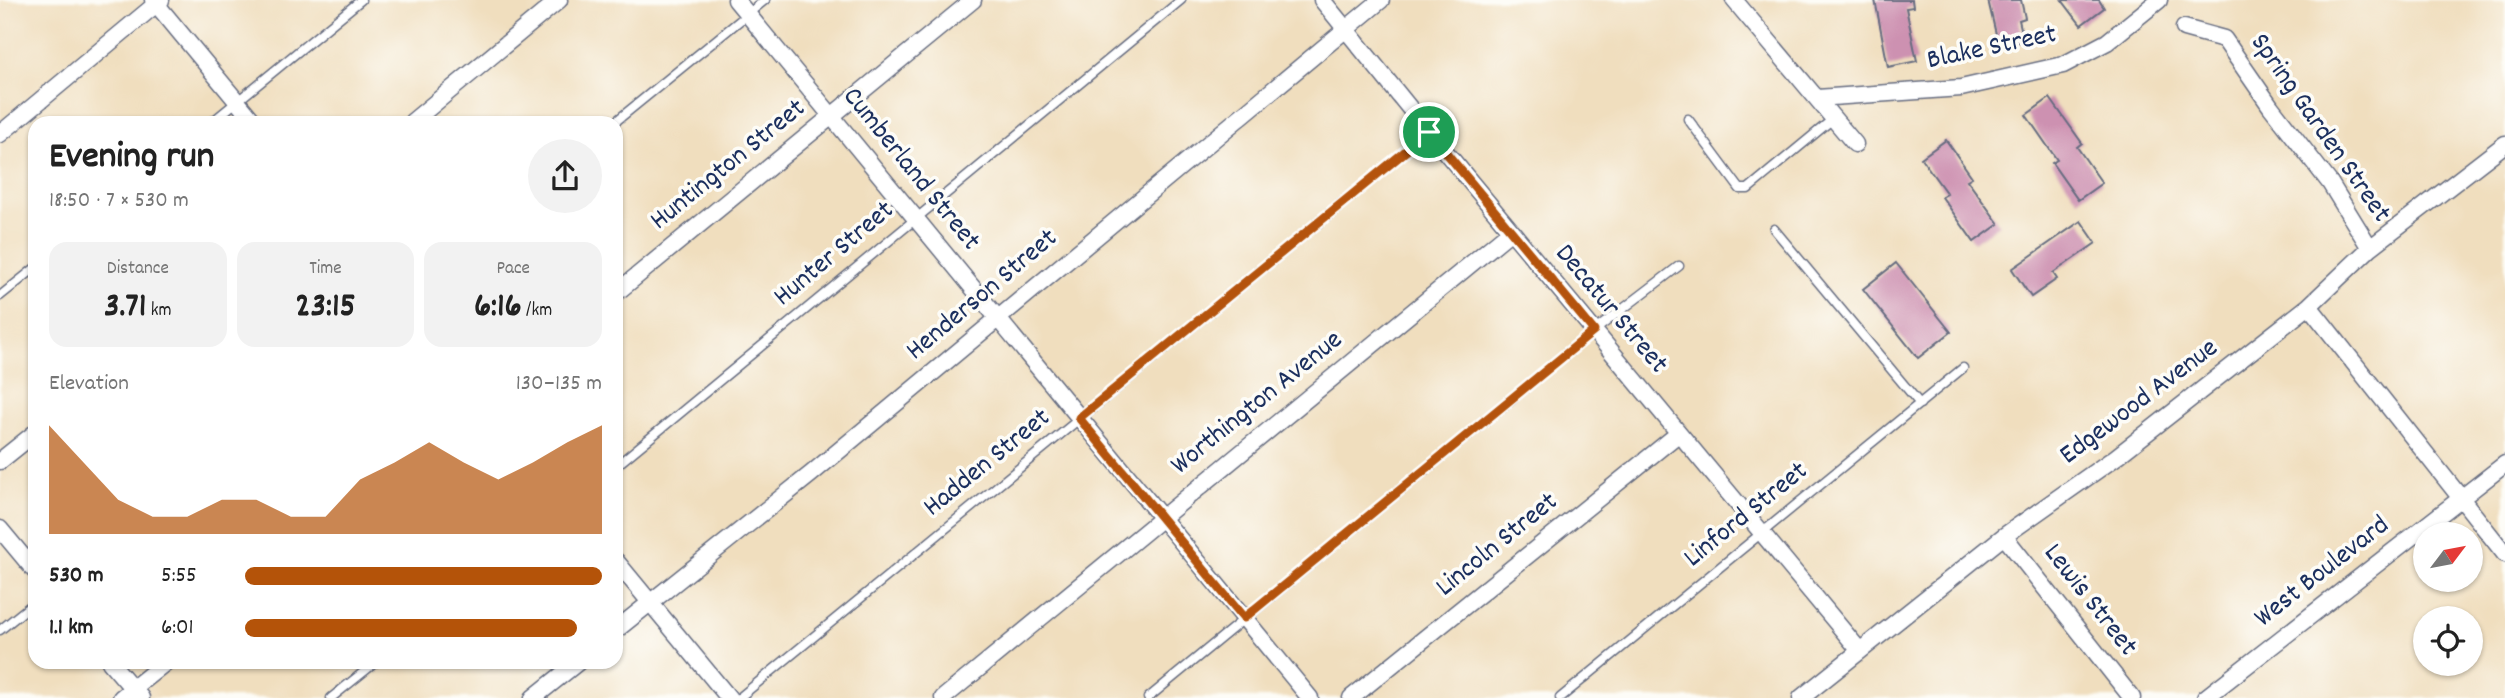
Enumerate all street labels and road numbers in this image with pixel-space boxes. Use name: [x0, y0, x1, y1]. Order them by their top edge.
street label: Blake Street: [1924, 16, 2060, 82]
street label: Spring Garden Street: [2239, 26, 2399, 232]
street label: Cumberland Street: [831, 80, 989, 260]
street label: Huntington Street: [643, 91, 815, 241]
street label: Hunter Street: [766, 192, 904, 318]
street label: Henderson Street: [898, 221, 1068, 371]
street label: Decatur Street: [1544, 236, 1676, 384]
street label: Worthington Avenue: [1163, 322, 1353, 486]
street label: Edgewood Avenue: [2052, 330, 2228, 476]
street label: Hadden Street: [916, 400, 1060, 528]
street label: Linford Street: [1676, 453, 1818, 579]
street label: Lincoln Street: [1428, 484, 1568, 608]
street label: West Boulevard: [2247, 507, 2399, 639]
street label: Lewis Street: [2032, 536, 2146, 666]

